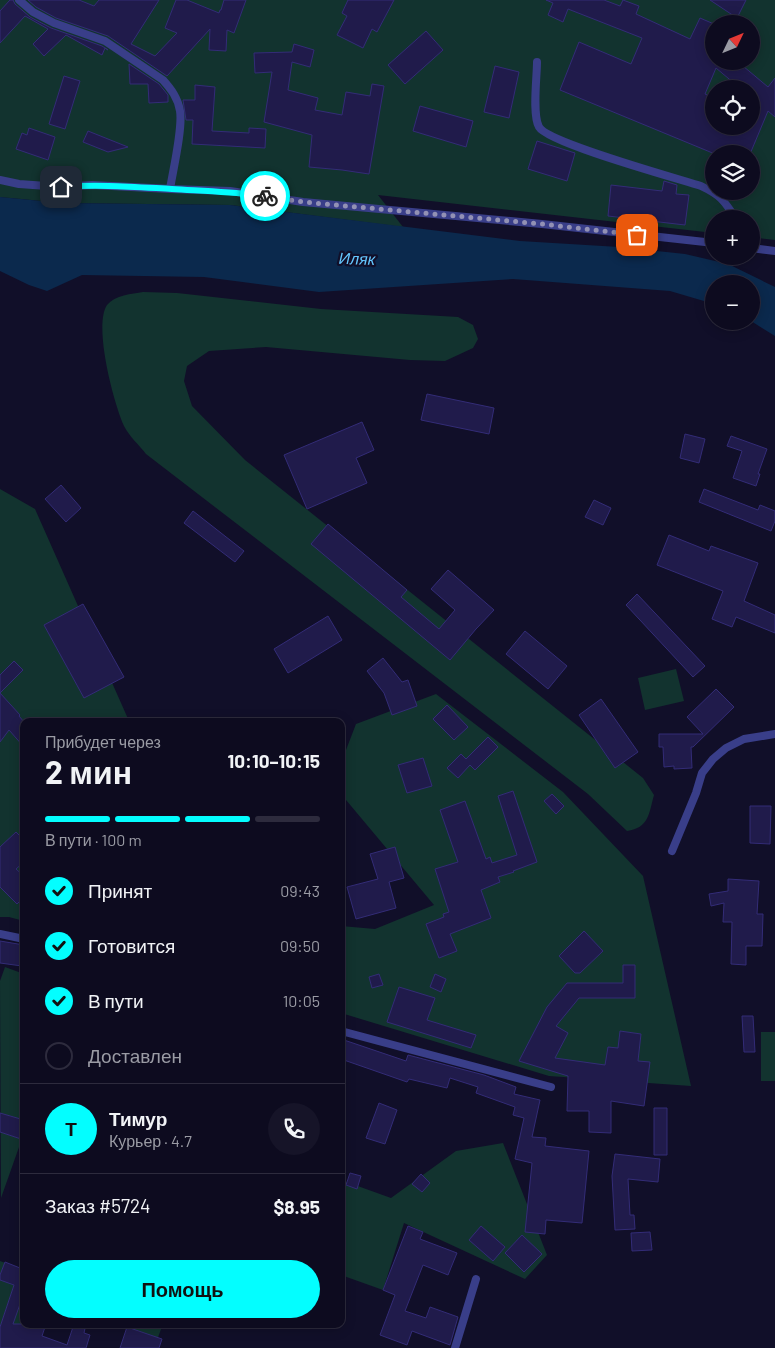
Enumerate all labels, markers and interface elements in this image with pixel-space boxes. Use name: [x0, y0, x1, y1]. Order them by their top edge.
north arrow: [705, 15, 760, 70]
map controls: [705, 15, 760, 330]
button: locate: [705, 80, 760, 135]
button: layers: [705, 145, 760, 200]
pin: [40, 166, 82, 208]
courier: [240, 171, 290, 221]
icon: home: [47, 173, 75, 201]
icon: bike: [251, 182, 279, 210]
button: +: [705, 210, 760, 265]
pin: [616, 214, 658, 256]
icon: bag: [623, 221, 651, 249]
water label: Иляк: [338, 248, 377, 268]
button: −: [705, 275, 760, 330]
text: Прибудет через: [45, 732, 161, 751]
text: 10:10–10:15: [227, 749, 320, 772]
text: 2 мин: [45, 752, 132, 790]
text: В пути · 100 m: [45, 830, 142, 849]
icon: check: [45, 877, 73, 905]
text: Принят: [88, 879, 152, 902]
text: 09:43: [280, 881, 320, 900]
icon: check: [45, 932, 73, 960]
text: Готовится: [88, 934, 175, 957]
text: 09:50: [280, 936, 320, 955]
icon: check: [45, 987, 73, 1015]
text: В пути: [88, 989, 144, 1012]
text: 10:05: [283, 991, 320, 1010]
text: Доставлен: [88, 1044, 182, 1067]
button: phone: [268, 1103, 320, 1155]
text: Тимур: [109, 1107, 167, 1130]
text: Т: [65, 1117, 77, 1140]
text: Курьер · 4.7: [109, 1131, 192, 1150]
text: Заказ #5724: [45, 1194, 151, 1217]
text: $8.95: [273, 1195, 320, 1218]
button: Помощь: [45, 1260, 320, 1318]

